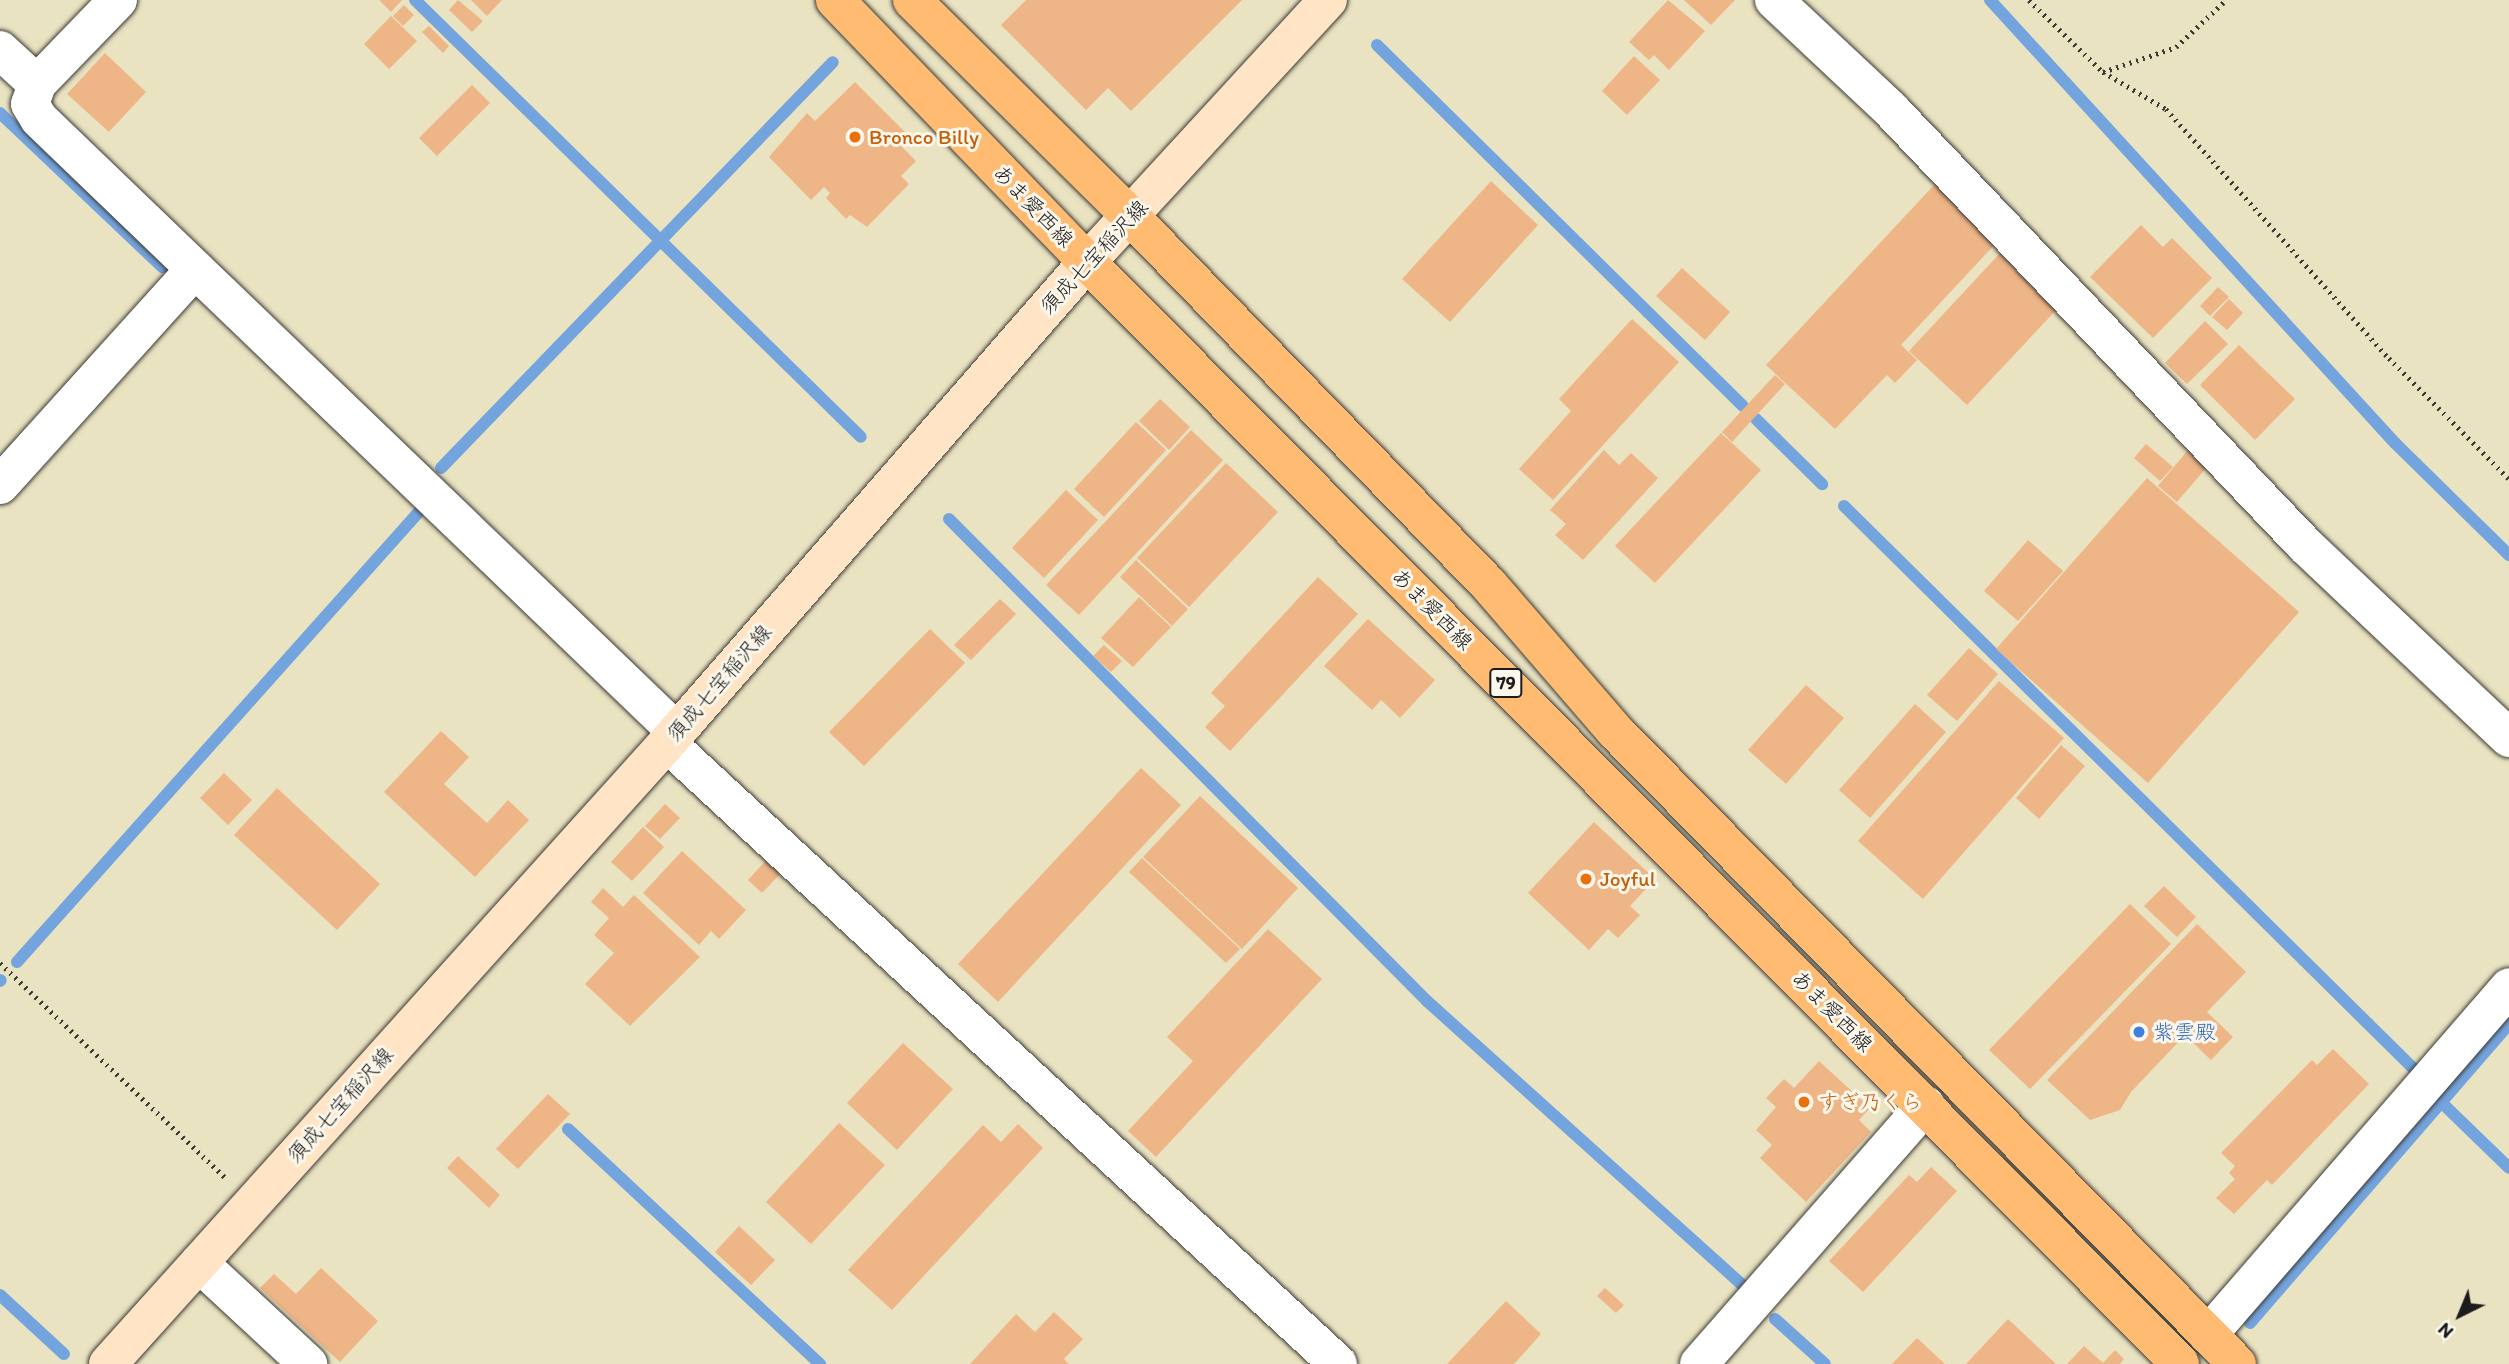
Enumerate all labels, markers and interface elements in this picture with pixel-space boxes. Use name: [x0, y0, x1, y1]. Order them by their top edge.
place label: Bronco Billy: [869, 124, 979, 150]
marker: Bronco Billy: [847, 129, 863, 145]
street label: あま愛西線: [987, 159, 1079, 253]
street label: 須成七宝稲沢線: [1035, 195, 1153, 319]
street label: あま愛西線: [1386, 563, 1478, 655]
street label: 須成七宝稲沢線: [661, 619, 777, 747]
road number: 79: [1488, 668, 1524, 698]
place label: Joyful: [1600, 866, 1656, 892]
marker: Joyful: [1578, 871, 1594, 887]
street label: あま愛西線: [1786, 965, 1878, 1057]
place label: 紫雲殿: [2153, 1019, 2216, 1045]
marker: 紫雲殿: [2131, 1024, 2147, 1040]
street label: 須成七宝稲沢線: [281, 1042, 399, 1168]
place label: すぎ乃くら: [1818, 1089, 1923, 1115]
marker: すぎ乃くら: [1796, 1094, 1812, 1110]
north arrow: [2425, 1280, 2495, 1350]
text: N: [2433, 1318, 2458, 1344]

